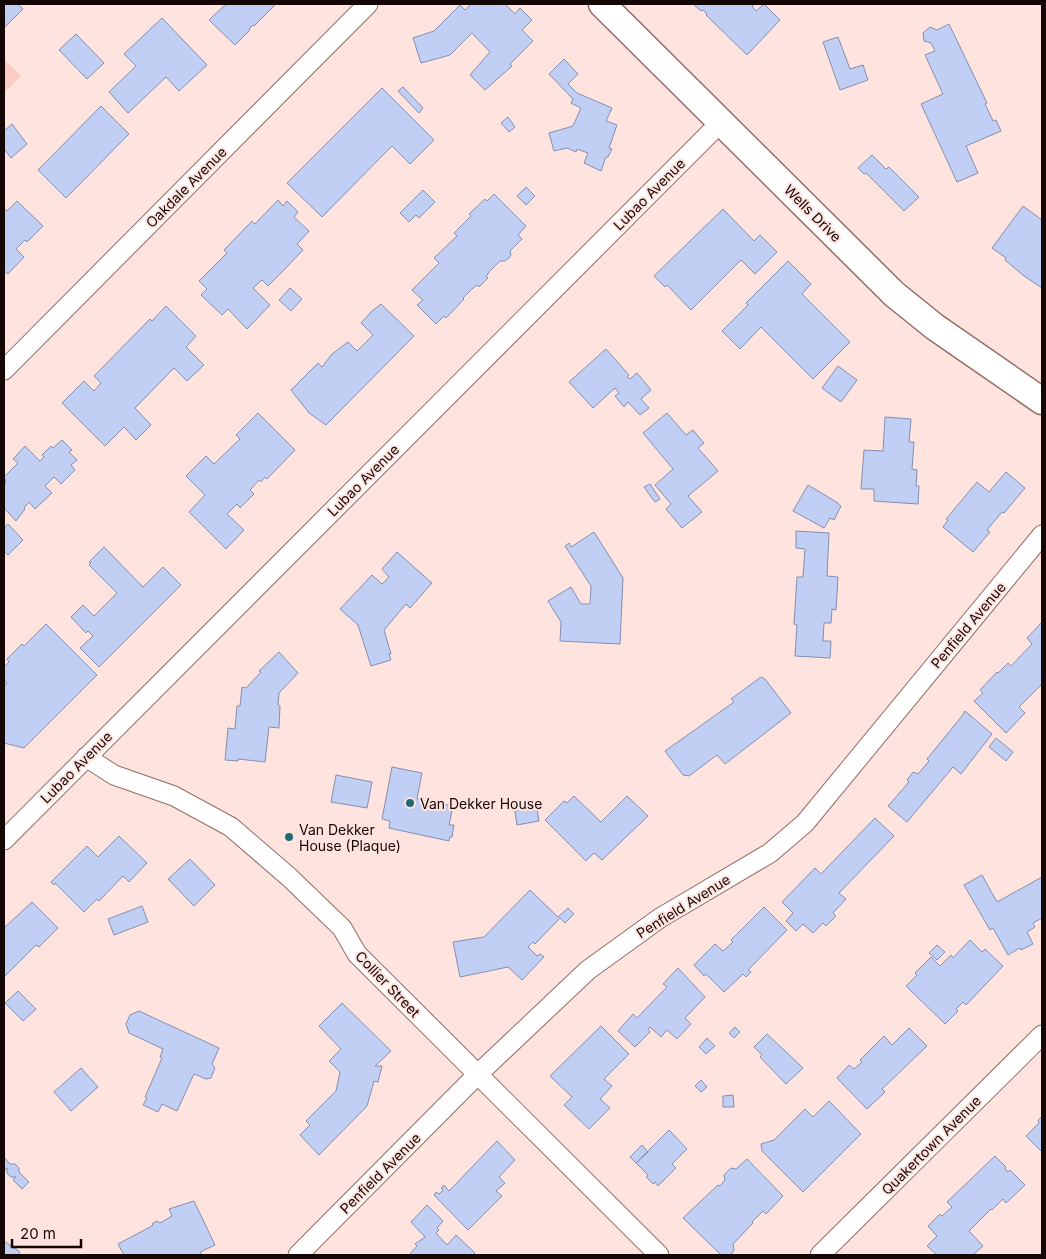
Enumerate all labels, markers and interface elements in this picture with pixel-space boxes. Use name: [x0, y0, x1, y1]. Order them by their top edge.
street label: Oakdale Avenue: [142, 143, 230, 231]
street label: Lubao Avenue: [610, 155, 688, 233]
street label: Wells Drive: [781, 181, 845, 245]
street label: Lubao Avenue: [324, 441, 402, 519]
street label: Penfield Avenue: [927, 579, 1009, 671]
street label: Lubao Avenue: [37, 728, 115, 806]
place label: Van Dekker House: [420, 795, 542, 812]
marker: Van Dekker House: [404, 797, 416, 809]
place label: Van Dekker House (Plaque): [299, 821, 401, 854]
marker: Van Dekker House (Plaque): [283, 831, 295, 843]
street label: Penfield Avenue: [633, 870, 733, 942]
street label: Collier Street: [352, 947, 424, 1021]
street label: Quakertown Avenue: [878, 1092, 984, 1198]
street label: Penfield Avenue: [336, 1129, 424, 1217]
scale bar: [12, 1216, 81, 1248]
text: 20 m: [20, 1224, 56, 1243]

